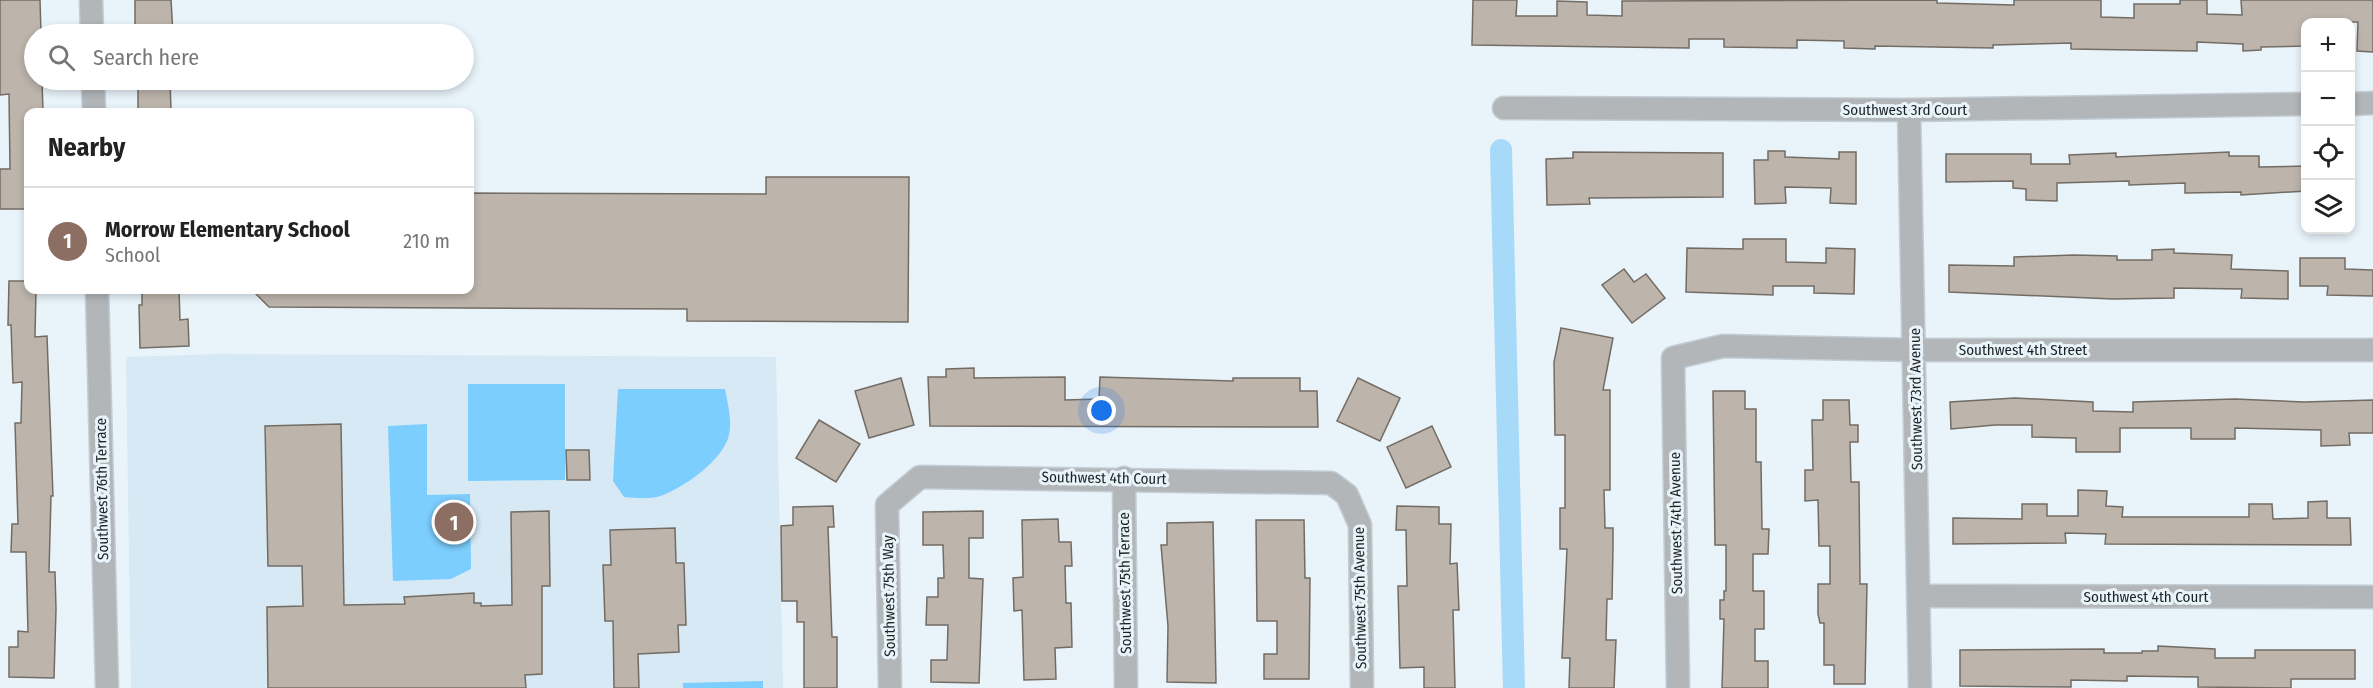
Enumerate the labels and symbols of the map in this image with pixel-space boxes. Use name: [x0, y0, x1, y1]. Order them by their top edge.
street label: Southwest 3rd Court: [1843, 101, 1967, 119]
street label: Southwest 73rd Avenue: [1906, 328, 1926, 470]
street label: Southwest 4th Street: [1959, 341, 2087, 359]
your location: [1087, 396, 1116, 425]
street label: Southwest 76th Terrace: [92, 418, 112, 560]
street label: Southwest 74th Avenue: [1666, 452, 1686, 594]
street label: Southwest 4th Court: [1041, 468, 1167, 488]
pin: 1: [434, 500, 474, 544]
street label: Southwest 75th Terrace: [1115, 512, 1135, 654]
street label: Southwest 75th Avenue: [1350, 527, 1370, 669]
street label: Southwest 75th Way: [879, 535, 899, 657]
street label: Southwest 4th Court: [2084, 588, 2209, 606]

